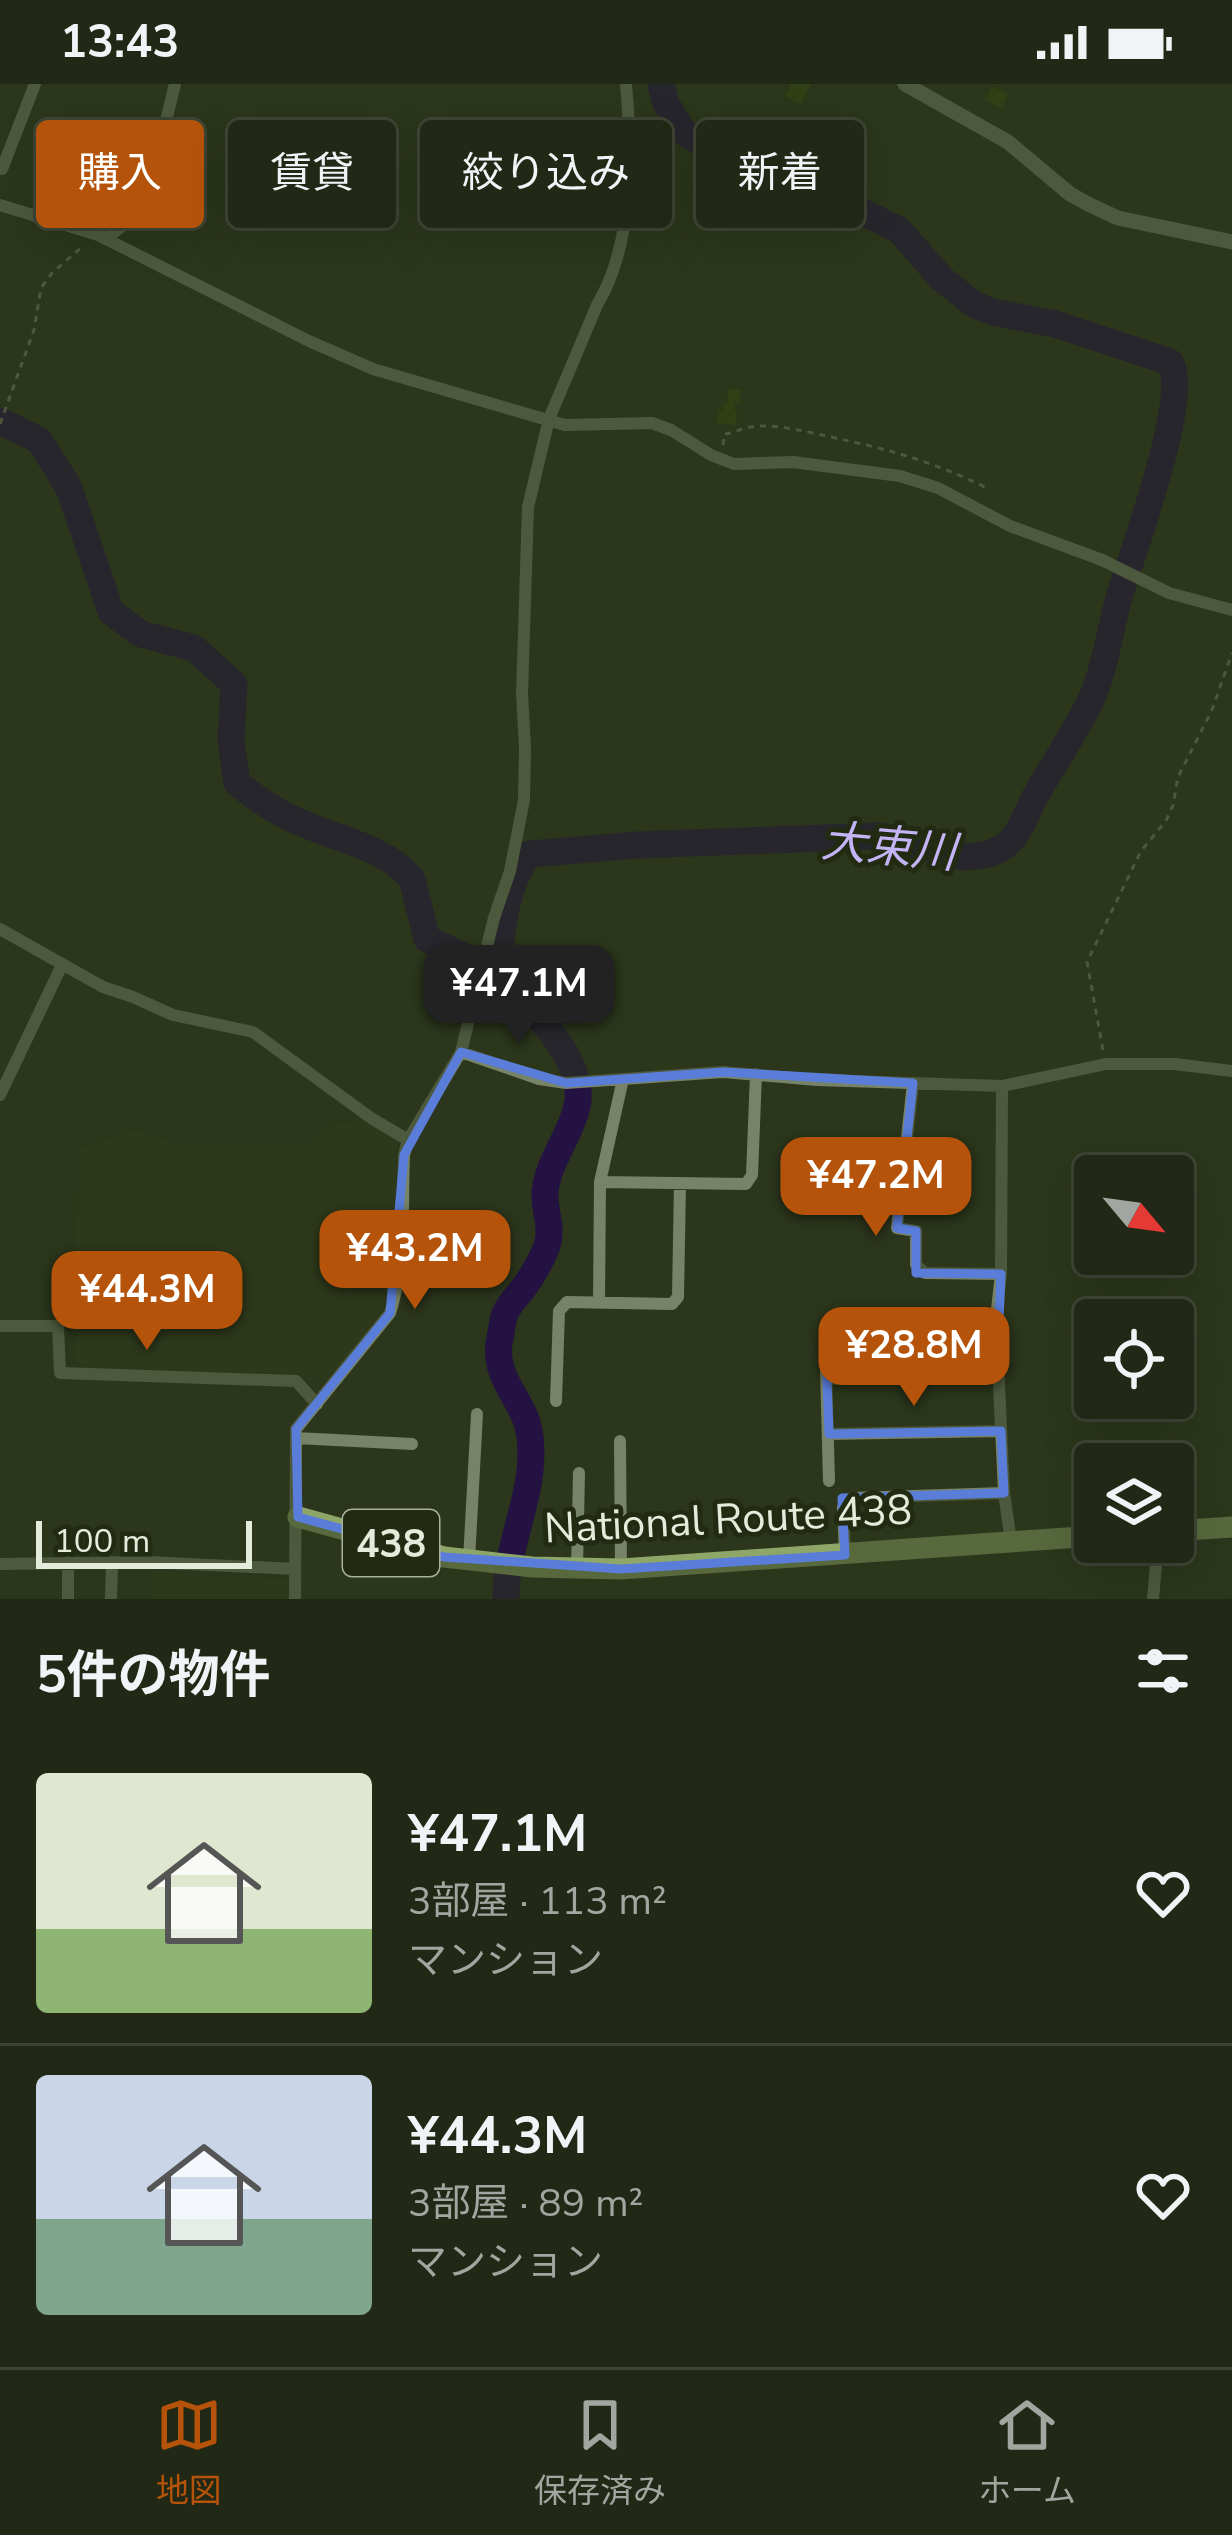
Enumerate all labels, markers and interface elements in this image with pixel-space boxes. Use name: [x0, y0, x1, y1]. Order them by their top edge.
text: 13:43: [60, 12, 179, 73]
chip: 購入: [36, 120, 204, 228]
chip: 賃貸: [228, 120, 396, 228]
chip: 絞り込み: [420, 120, 672, 228]
chip: 新着: [696, 120, 864, 228]
water label: 大束川: [819, 811, 963, 884]
pin: ¥47.1M: [421, 945, 617, 1047]
text: ¥47.1M: [450, 957, 588, 1010]
pin: ¥47.2M: [778, 1137, 974, 1239]
text: ¥47.2M: [807, 1149, 945, 1202]
north arrow: [1074, 1155, 1194, 1275]
map controls: [1074, 1155, 1194, 1563]
pin: ¥43.2M: [317, 1210, 513, 1312]
text: ¥43.2M: [346, 1222, 484, 1275]
pin: ¥44.3M: [49, 1251, 245, 1353]
text: ¥44.3M: [78, 1263, 216, 1316]
button: locate: [1074, 1299, 1194, 1419]
pin: ¥28.8M: [816, 1307, 1012, 1409]
text: ¥28.8M: [845, 1319, 983, 1372]
button: layers: [1074, 1443, 1194, 1563]
street label: National Route 438: [543, 1481, 913, 1558]
road number: 438: [343, 1510, 439, 1576]
scale bar: [36, 1515, 252, 1568]
text: 100 m: [54, 1519, 150, 1564]
icon: filters: [1130, 1638, 1196, 1704]
text: 5件の物件: [36, 1640, 271, 1710]
text: ¥47.1M: [408, 1799, 587, 1869]
icon: home: [132, 1821, 276, 1965]
icon: heart: [1130, 1860, 1196, 1926]
text: 3部屋 · 113 m²: [408, 1875, 667, 1928]
text: マンション: [408, 1934, 603, 1987]
text: ¥44.3M: [408, 2101, 587, 2171]
icon: home: [132, 2123, 276, 2267]
icon: heart: [1130, 2162, 1196, 2228]
text: 3部屋 · 89 m²: [408, 2177, 643, 2230]
text: マンション: [408, 2236, 603, 2289]
tab: 地図: [156, 2392, 222, 2514]
tab: 保存済み: [534, 2392, 666, 2514]
tab: ホーム: [978, 2392, 1076, 2514]

